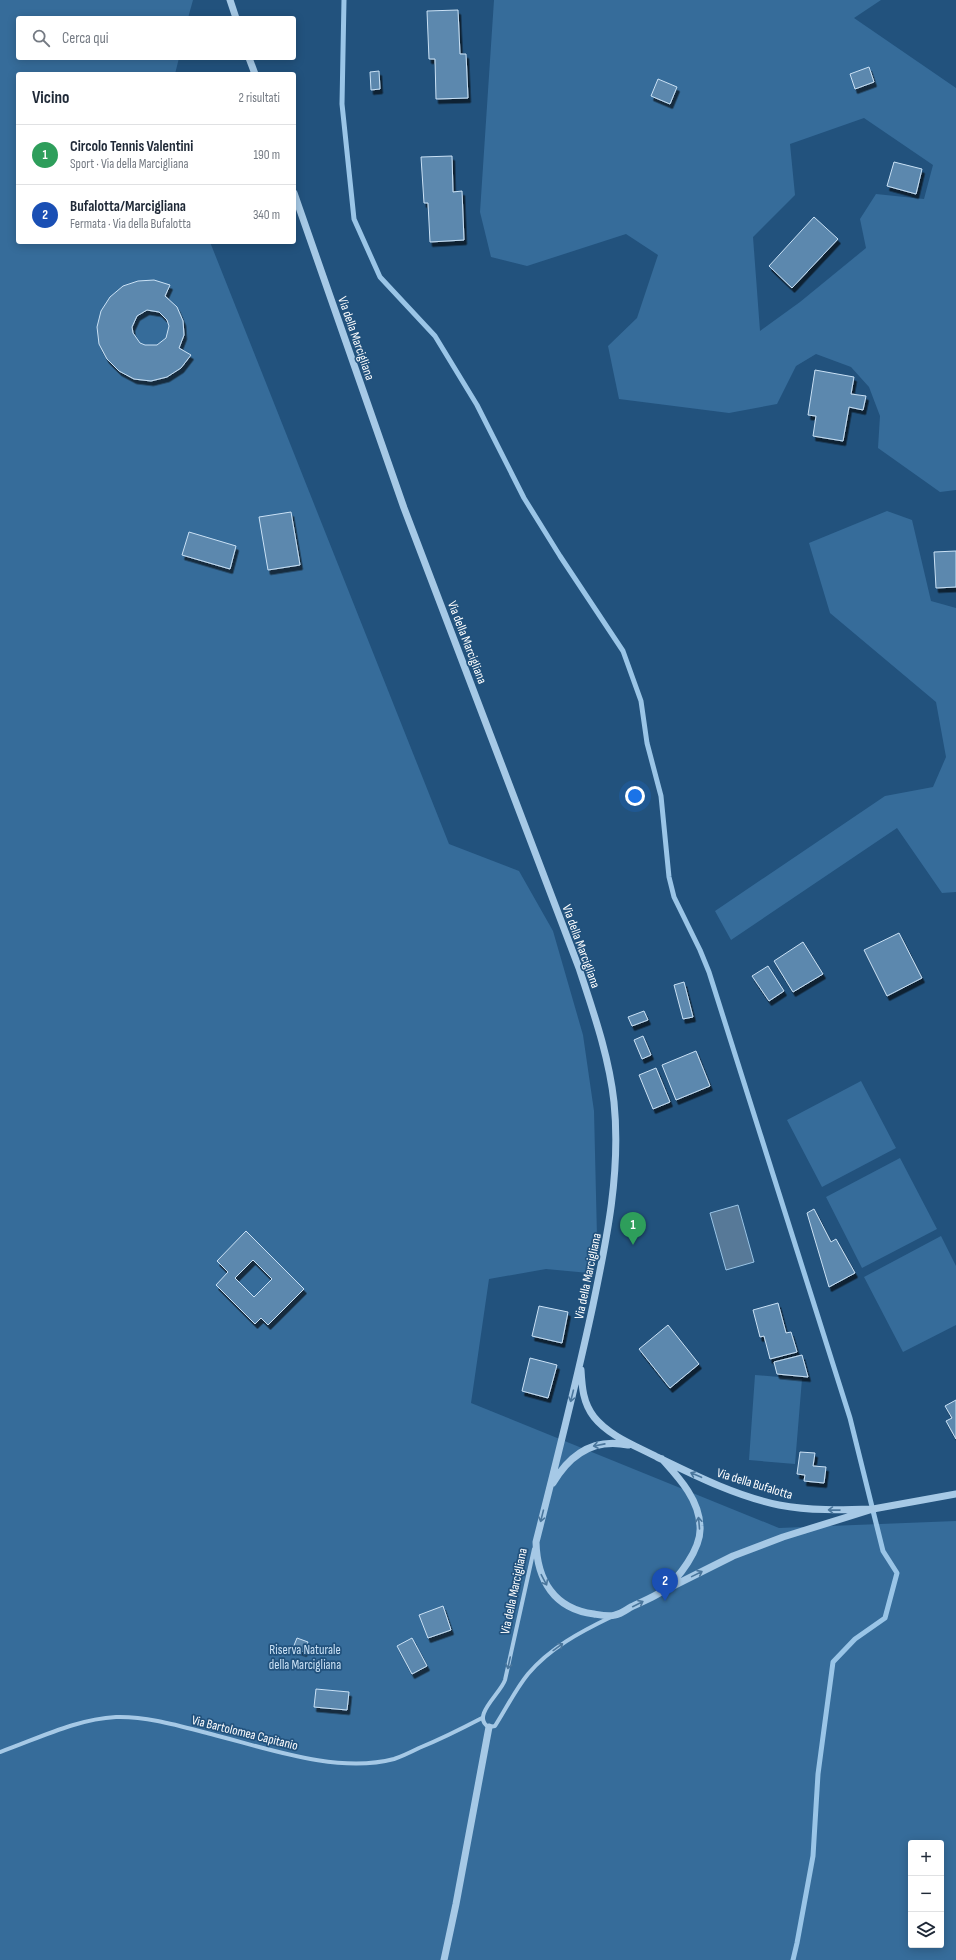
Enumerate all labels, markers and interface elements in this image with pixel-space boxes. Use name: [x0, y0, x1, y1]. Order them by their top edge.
search box: [16, 16, 296, 60]
icon: search: [30, 27, 52, 49]
text: Cerca qui: [62, 29, 109, 48]
text: Vicino: [32, 88, 69, 108]
text: 2 risultati: [239, 90, 280, 106]
text: Circolo Tennis Valentini: [70, 137, 193, 156]
text: 1: [42, 147, 48, 163]
text: 190 m: [253, 147, 280, 163]
text: Sport · Via della Marcigliana: [70, 156, 189, 172]
text: Bufalotta/Marcigliana: [70, 197, 186, 216]
text: 2: [42, 207, 48, 223]
text: 340 m: [253, 207, 280, 223]
text: Fermata · Via della Bufalotta: [70, 216, 191, 232]
street label: Via della Marcigliana: [334, 294, 378, 382]
street label: Via della Marcigliana: [444, 599, 490, 686]
your location: [625, 786, 645, 806]
street label: Via della Marcigliana: [559, 902, 604, 990]
pin: 1: [620, 1212, 646, 1245]
street label: Via della Marcigliana: [571, 1232, 605, 1321]
one-way arrow: [568, 1389, 576, 1402]
one-way arrow: [593, 1441, 606, 1449]
street label: Via della Bufalotta: [715, 1465, 795, 1503]
one-way arrow: [690, 1471, 702, 1479]
one-way arrow: [828, 1506, 841, 1514]
one-way arrow: [538, 1509, 545, 1522]
one-way arrow: [696, 1517, 703, 1530]
street label: Via della Marcigliana: [497, 1547, 531, 1636]
pin: 2: [652, 1568, 678, 1601]
one-way arrow: [690, 1570, 702, 1577]
one-way arrow: [541, 1574, 548, 1586]
one-way arrow: [632, 1600, 644, 1607]
park label: Riserva Naturale della Marcigliana: [269, 1642, 341, 1673]
one-way arrow: [552, 1643, 563, 1651]
one-way arrow: [505, 1656, 513, 1669]
street label: Via Bartolomea Capitanio: [190, 1712, 300, 1754]
map controls: [908, 1840, 944, 1948]
button: +: [908, 1840, 944, 1876]
button: −: [908, 1876, 944, 1912]
button: layers: [908, 1912, 944, 1948]

